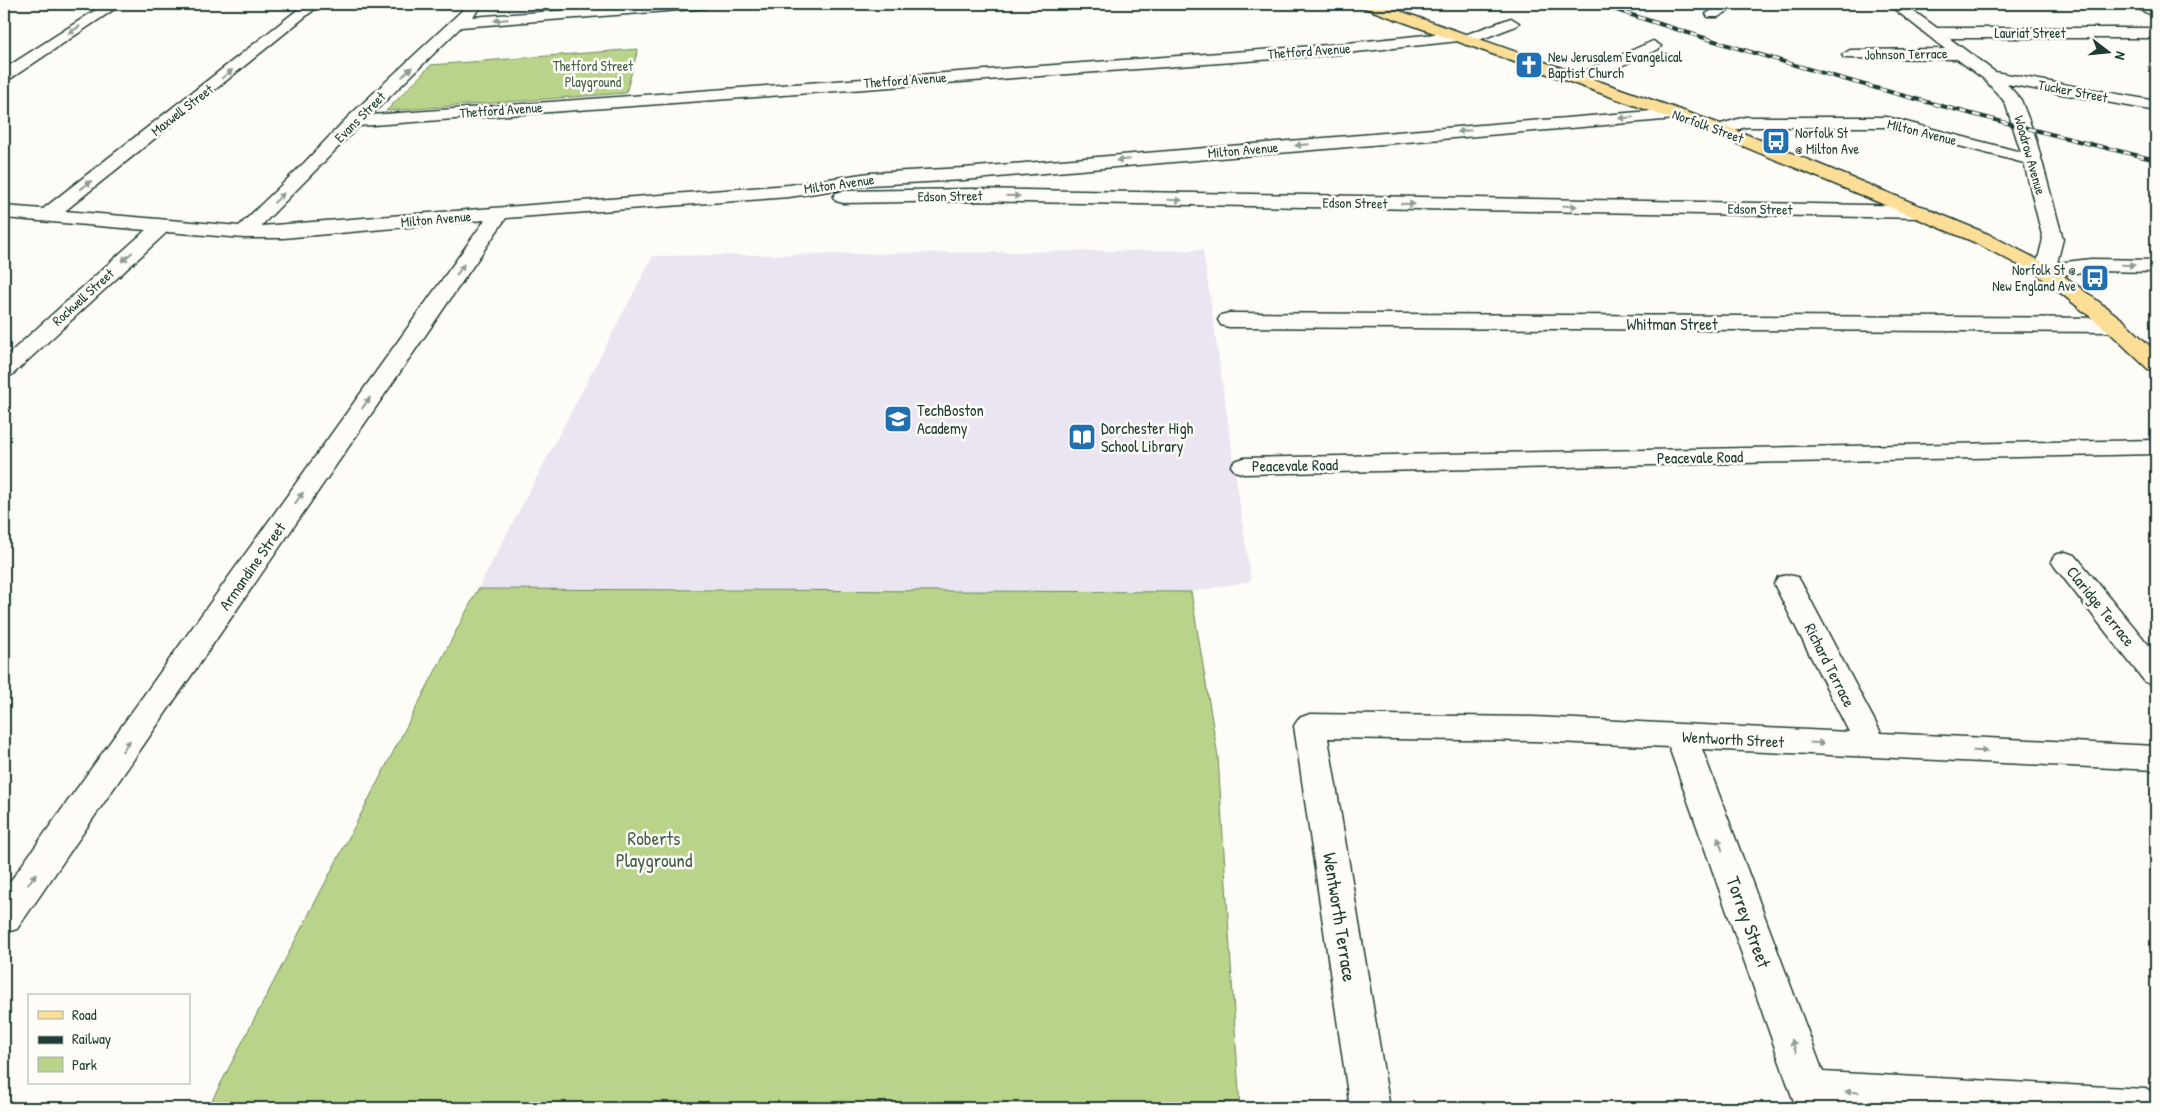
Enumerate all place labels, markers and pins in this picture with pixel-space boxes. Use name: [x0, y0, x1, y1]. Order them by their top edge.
place label: New Jerusalem Evangelical Baptist Church: [1548, 47, 1683, 83]
church icon: New Jerusalem Evangelical Baptist Church: [1514, 50, 1544, 80]
place label: Norfolk St @ Milton Ave: [1795, 123, 1860, 158]
bus stop icon: Norfolk St @ Milton Ave: [1761, 126, 1791, 156]
place label: Norfolk St @ New England Ave: [1992, 260, 2076, 296]
bus stop icon: Norfolk St @ New England Ave: [2080, 263, 2110, 293]
place label: TechBoston Academy: [917, 399, 984, 439]
school or university icon: TechBoston Academy: [883, 404, 913, 434]
place label: Dorchester High School Library: [1101, 417, 1194, 457]
library icon: Dorchester High School Library: [1067, 422, 1097, 452]

